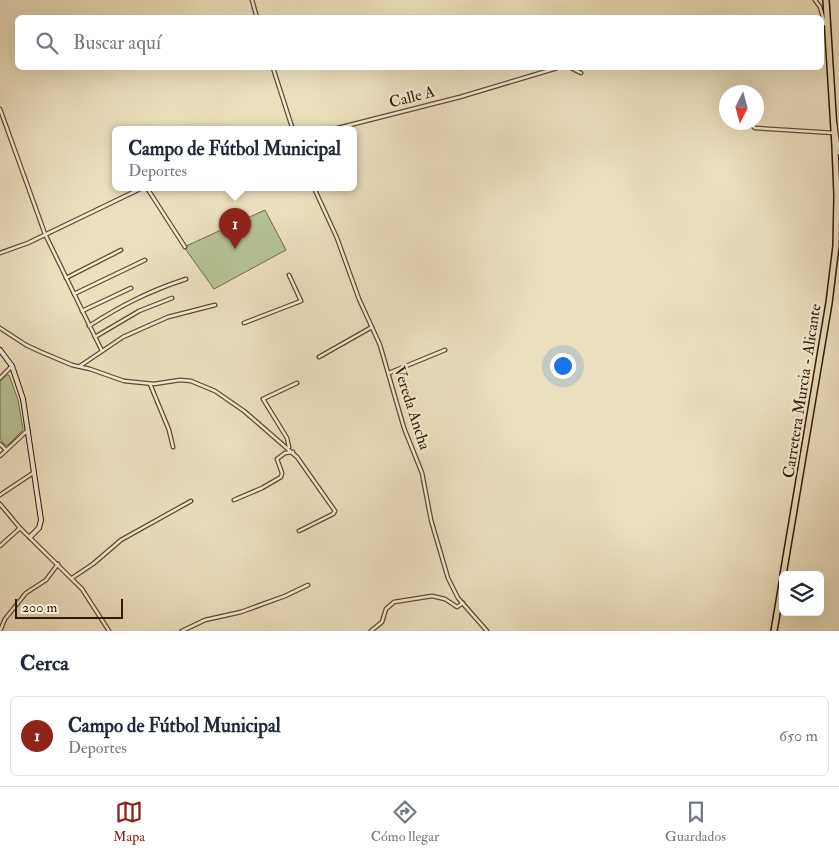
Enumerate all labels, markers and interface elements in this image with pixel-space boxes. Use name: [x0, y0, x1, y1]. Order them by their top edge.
search box: [15, 15, 824, 70]
icon: search: [33, 29, 61, 57]
text: Buscar aquí: [73, 31, 161, 55]
street label: Calle A: [387, 81, 437, 113]
north arrow: [719, 85, 764, 130]
popup: [112, 126, 357, 191]
text: Campo de Fútbol Municipal: [128, 137, 341, 161]
text: Deportes: [128, 161, 187, 181]
pin: 1: [219, 208, 251, 249]
street label: Carretera Murcia - Alicante: [778, 302, 826, 480]
your location: [550, 353, 576, 379]
street label: Vereda Ancha: [389, 364, 435, 453]
map controls: [779, 571, 824, 616]
button: layers: [779, 571, 824, 616]
scale bar: [15, 596, 122, 619]
text: 200 m: [22, 599, 57, 616]
text: Cerca: [20, 650, 69, 677]
text: Campo de Fútbol Municipal: [68, 714, 281, 738]
text: 1: [34, 726, 40, 746]
text: 650 m: [779, 726, 818, 746]
text: Deportes: [68, 738, 127, 758]
tab: Mapa: [113, 798, 145, 845]
tab: Cómo llegar: [371, 798, 439, 845]
tab: Guardados: [665, 798, 726, 845]

